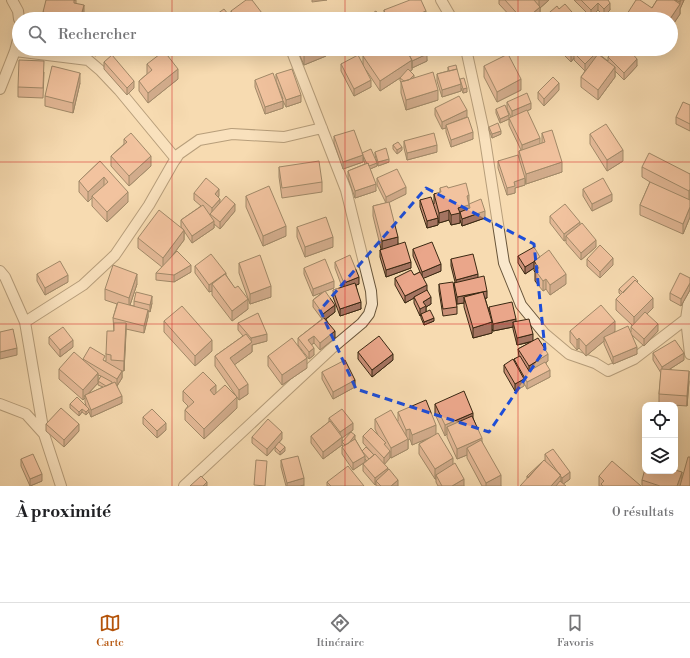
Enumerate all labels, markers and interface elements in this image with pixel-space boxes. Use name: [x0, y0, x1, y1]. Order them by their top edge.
search box: [12, 12, 678, 56]
icon: search: [26, 23, 48, 45]
text: Rechercher: [58, 25, 137, 44]
map controls: [642, 402, 678, 474]
button: locate: [642, 402, 678, 438]
button: layers: [642, 438, 678, 474]
text: À proximité: [16, 501, 111, 523]
text: 0 résultats: [612, 504, 674, 520]
tab: Carte: [96, 612, 124, 650]
tab: Itinéraire: [316, 612, 364, 650]
tab: Favoris: [557, 612, 594, 650]

